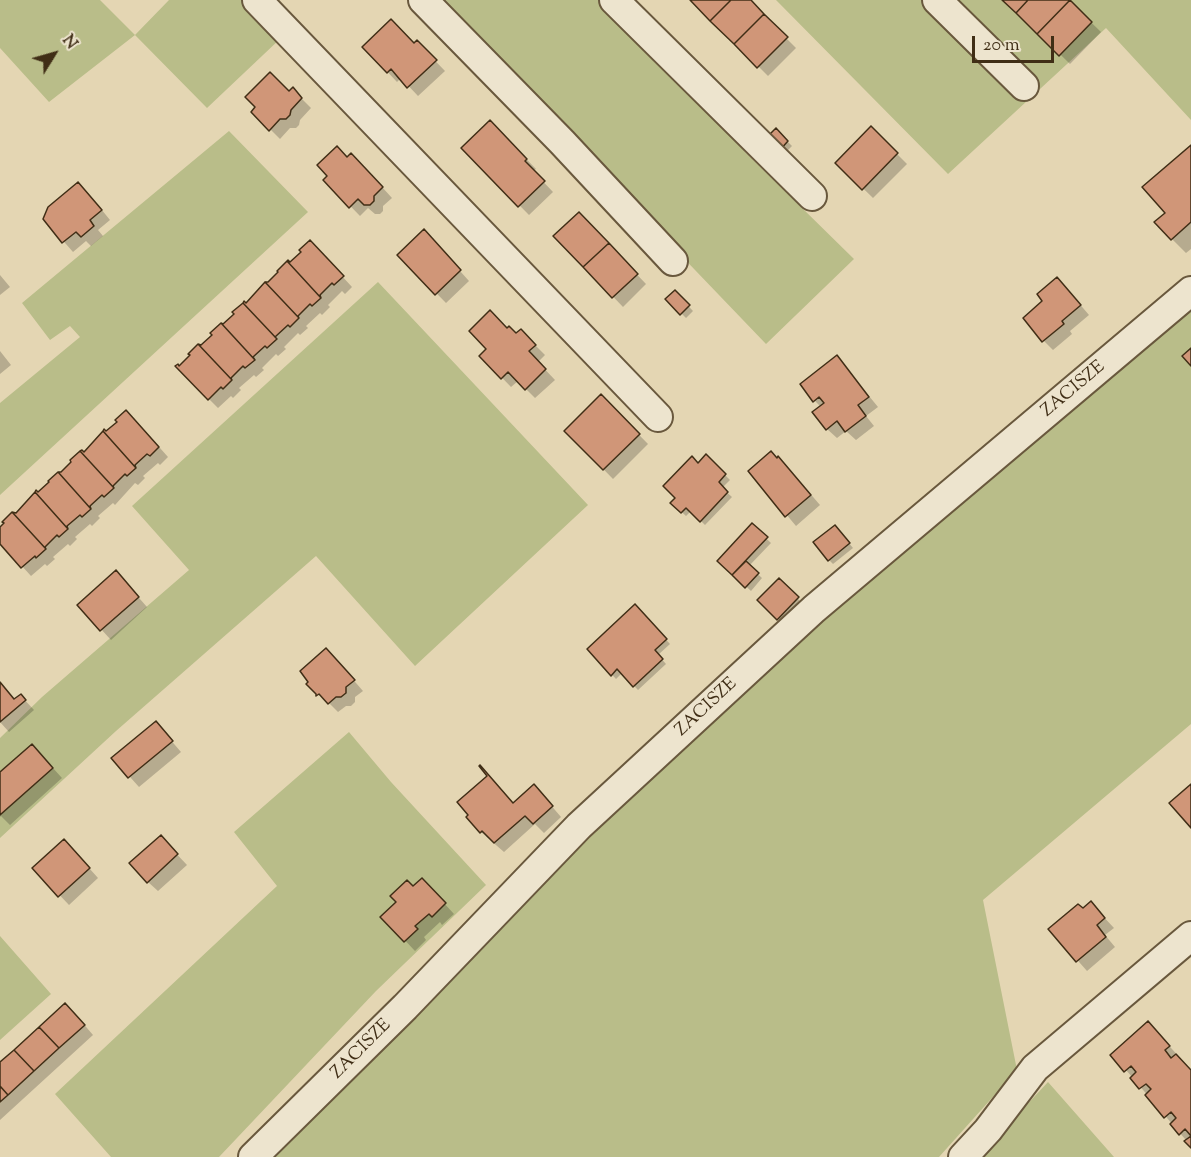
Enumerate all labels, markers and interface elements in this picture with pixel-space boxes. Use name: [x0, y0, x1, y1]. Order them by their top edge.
north arrow: [24, 24, 84, 84]
scale bar: [975, 24, 1058, 62]
text: N: [56, 31, 82, 55]
text: 20 m: [983, 33, 1020, 59]
street label: ZACISZE: [1038, 357, 1110, 423]
street label: ZACISZE: [672, 674, 742, 742]
street label: ZACISZE: [327, 1015, 397, 1085]

